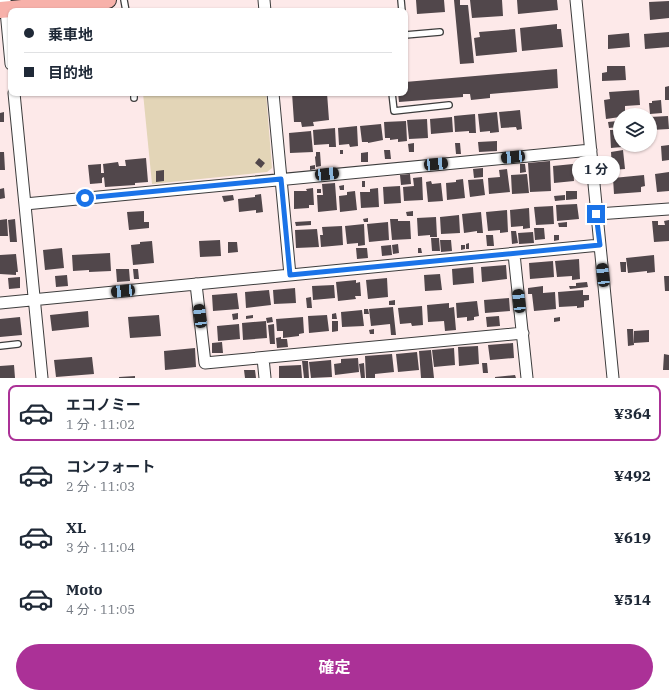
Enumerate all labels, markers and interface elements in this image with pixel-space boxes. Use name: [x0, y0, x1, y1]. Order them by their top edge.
text: 乗車地: [48, 25, 93, 44]
text: 目的地: [48, 63, 93, 82]
map controls: [613, 108, 657, 152]
button: layers: [613, 108, 657, 152]
car: [501, 150, 525, 164]
callout: 1 分: [572, 156, 620, 184]
car: [424, 157, 448, 171]
text: 1 分: [584, 161, 608, 178]
car: [314, 167, 340, 181]
route start: [76, 189, 94, 207]
route end: [587, 205, 605, 223]
car: [596, 262, 610, 288]
car: [111, 284, 135, 298]
car: [512, 288, 526, 314]
car: [193, 303, 207, 329]
icon: car: [18, 395, 54, 431]
text: エコノミー: [66, 395, 141, 414]
text: ¥364: [614, 404, 651, 423]
text: 1 分 · 11:02: [66, 416, 135, 433]
icon: car: [18, 457, 54, 493]
text: コンフォート: [66, 457, 156, 476]
text: ¥492: [614, 466, 651, 485]
text: 2 分 · 11:03: [66, 478, 135, 495]
text: XL: [66, 518, 86, 537]
icon: car: [18, 519, 54, 555]
text: ¥619: [614, 528, 651, 547]
text: 3 分 · 11:04: [66, 539, 135, 556]
text: Moto: [66, 580, 103, 599]
icon: car: [18, 581, 54, 617]
text: ¥514: [614, 590, 651, 609]
text: 4 分 · 11:05: [66, 601, 135, 618]
button: 確定: [16, 644, 653, 690]

